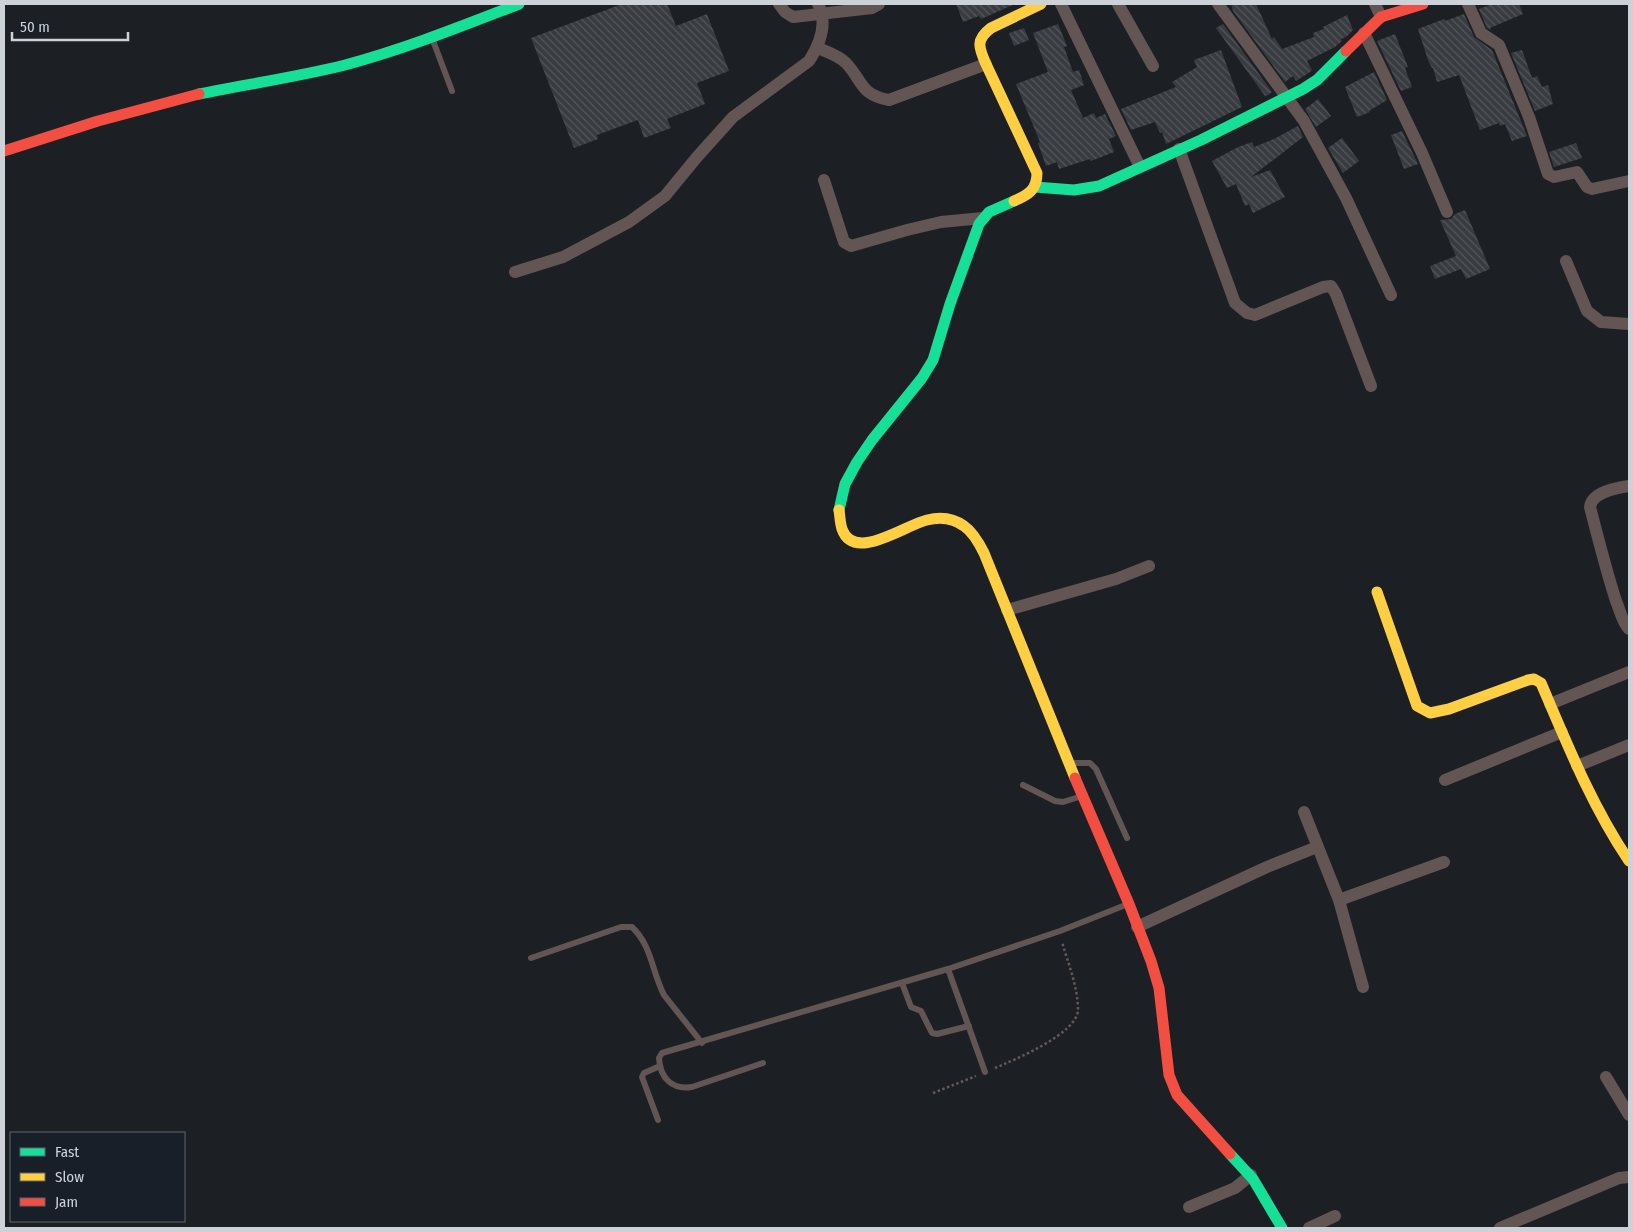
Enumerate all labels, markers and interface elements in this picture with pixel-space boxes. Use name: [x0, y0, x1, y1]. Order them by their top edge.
scale bar: [12, 10, 129, 42]
text: 50 m: [20, 18, 50, 36]
legend: [10, 1132, 185, 1222]
text: Fast: [55, 1143, 79, 1161]
text: Slow: [55, 1168, 84, 1186]
text: Jam: [55, 1193, 78, 1211]

